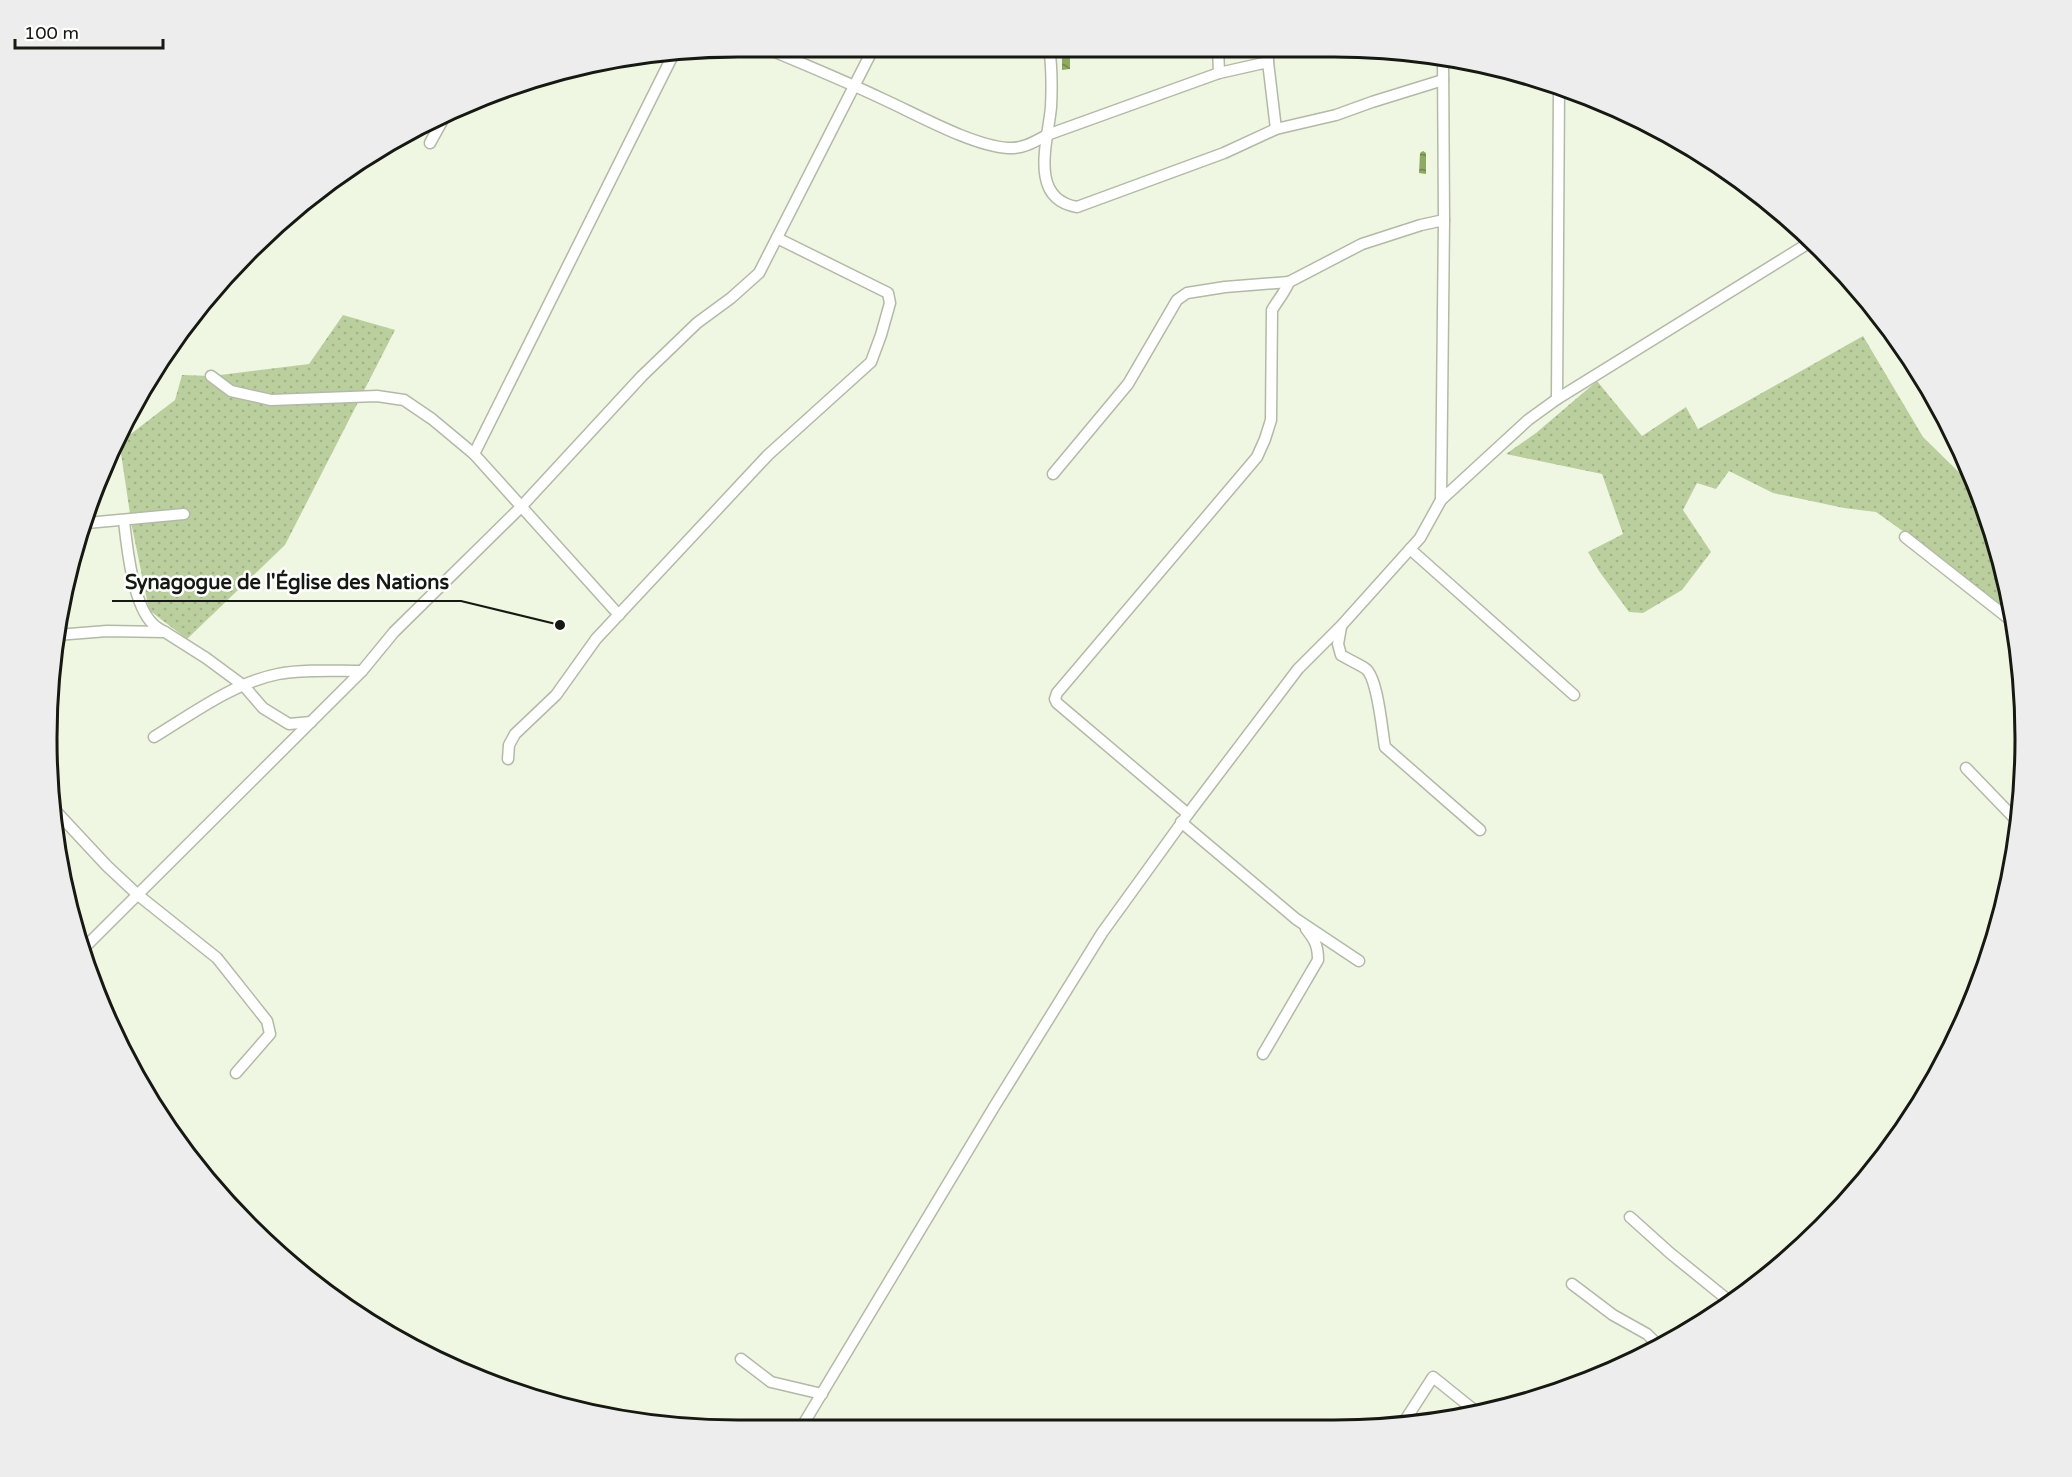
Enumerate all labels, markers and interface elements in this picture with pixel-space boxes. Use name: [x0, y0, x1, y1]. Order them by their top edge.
scale bar: [15, 12, 164, 50]
text: 100 m: [24, 22, 79, 44]
callout: Synagogue de l'Église des Nations: [112, 563, 461, 601]
text: Synagogue de l'Église des Nations: [125, 569, 449, 595]

